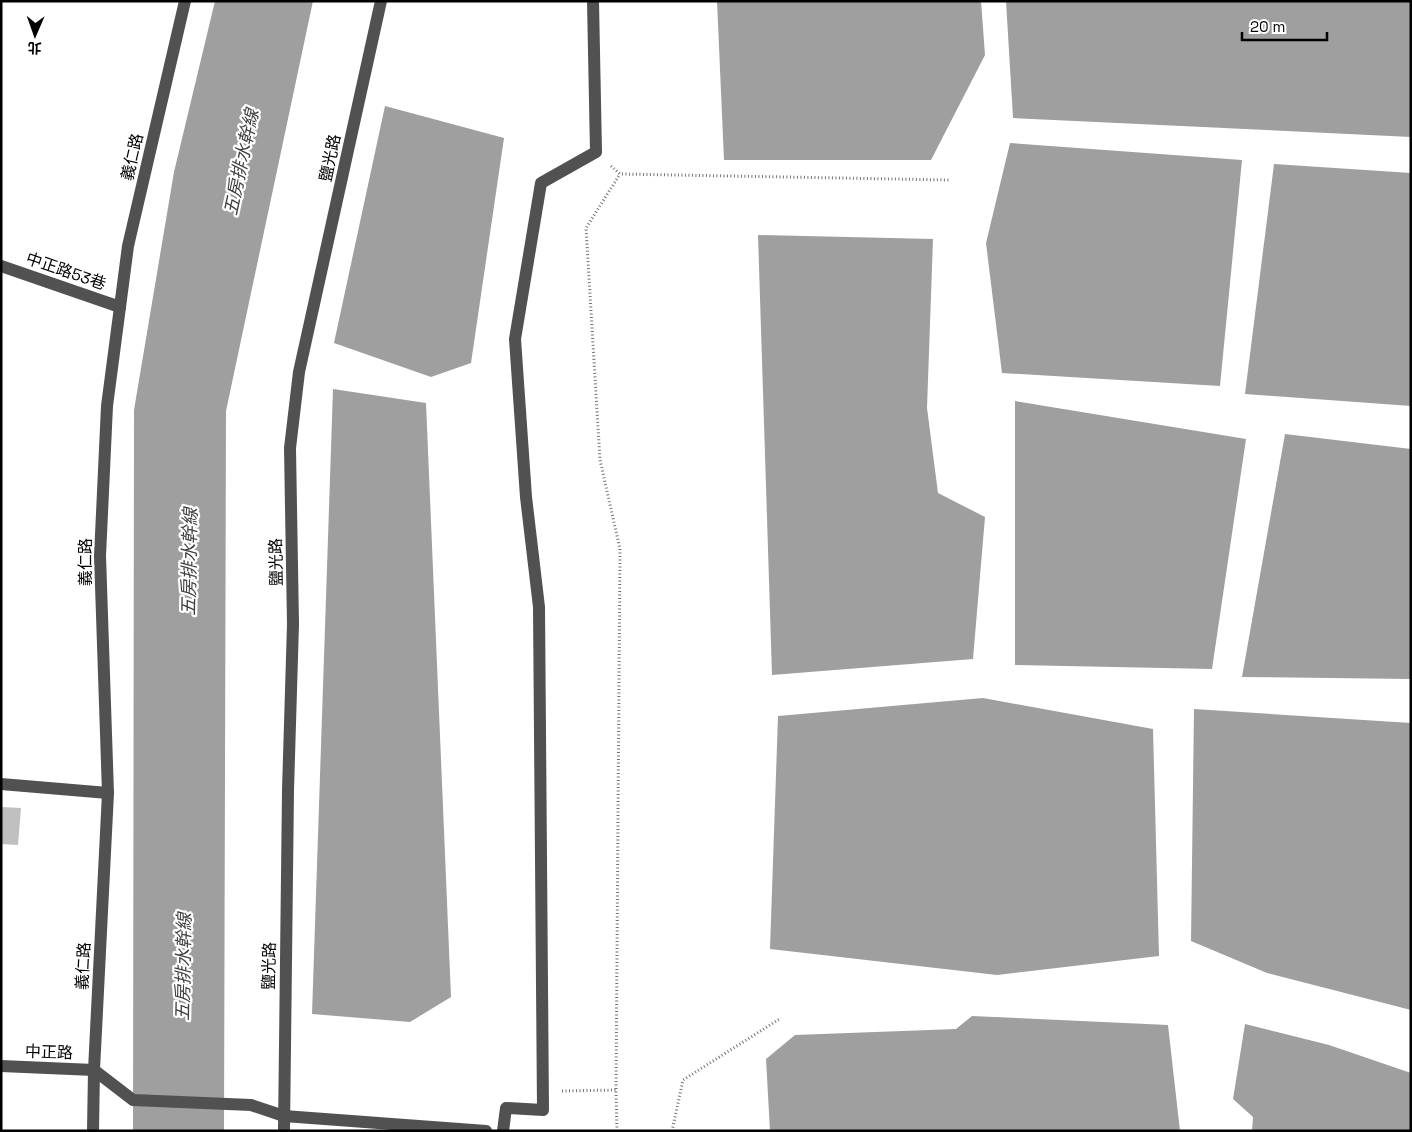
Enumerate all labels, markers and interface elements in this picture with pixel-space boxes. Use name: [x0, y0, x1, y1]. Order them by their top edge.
north arrow: [10, 10, 60, 60]
scale bar: [1242, 10, 1327, 42]
text: 20 m: [1250, 17, 1285, 36]
text: 北: [27, 39, 42, 57]
water label: 五房排水幹線: [219, 105, 264, 217]
street label: 義仁路: [116, 131, 148, 183]
street label: 鹽光路: [315, 132, 345, 184]
street label: 中正路53巷: [23, 248, 109, 294]
water label: 五房排水幹線: [177, 506, 201, 616]
street label: 義仁路: [75, 538, 96, 586]
street label: 鹽光路: [265, 538, 287, 586]
water label: 五房排水幹線: [171, 911, 195, 1021]
street label: 義仁路: [71, 941, 95, 991]
street label: 鹽光路: [258, 942, 280, 990]
street label: 中正路: [25, 1041, 73, 1063]

